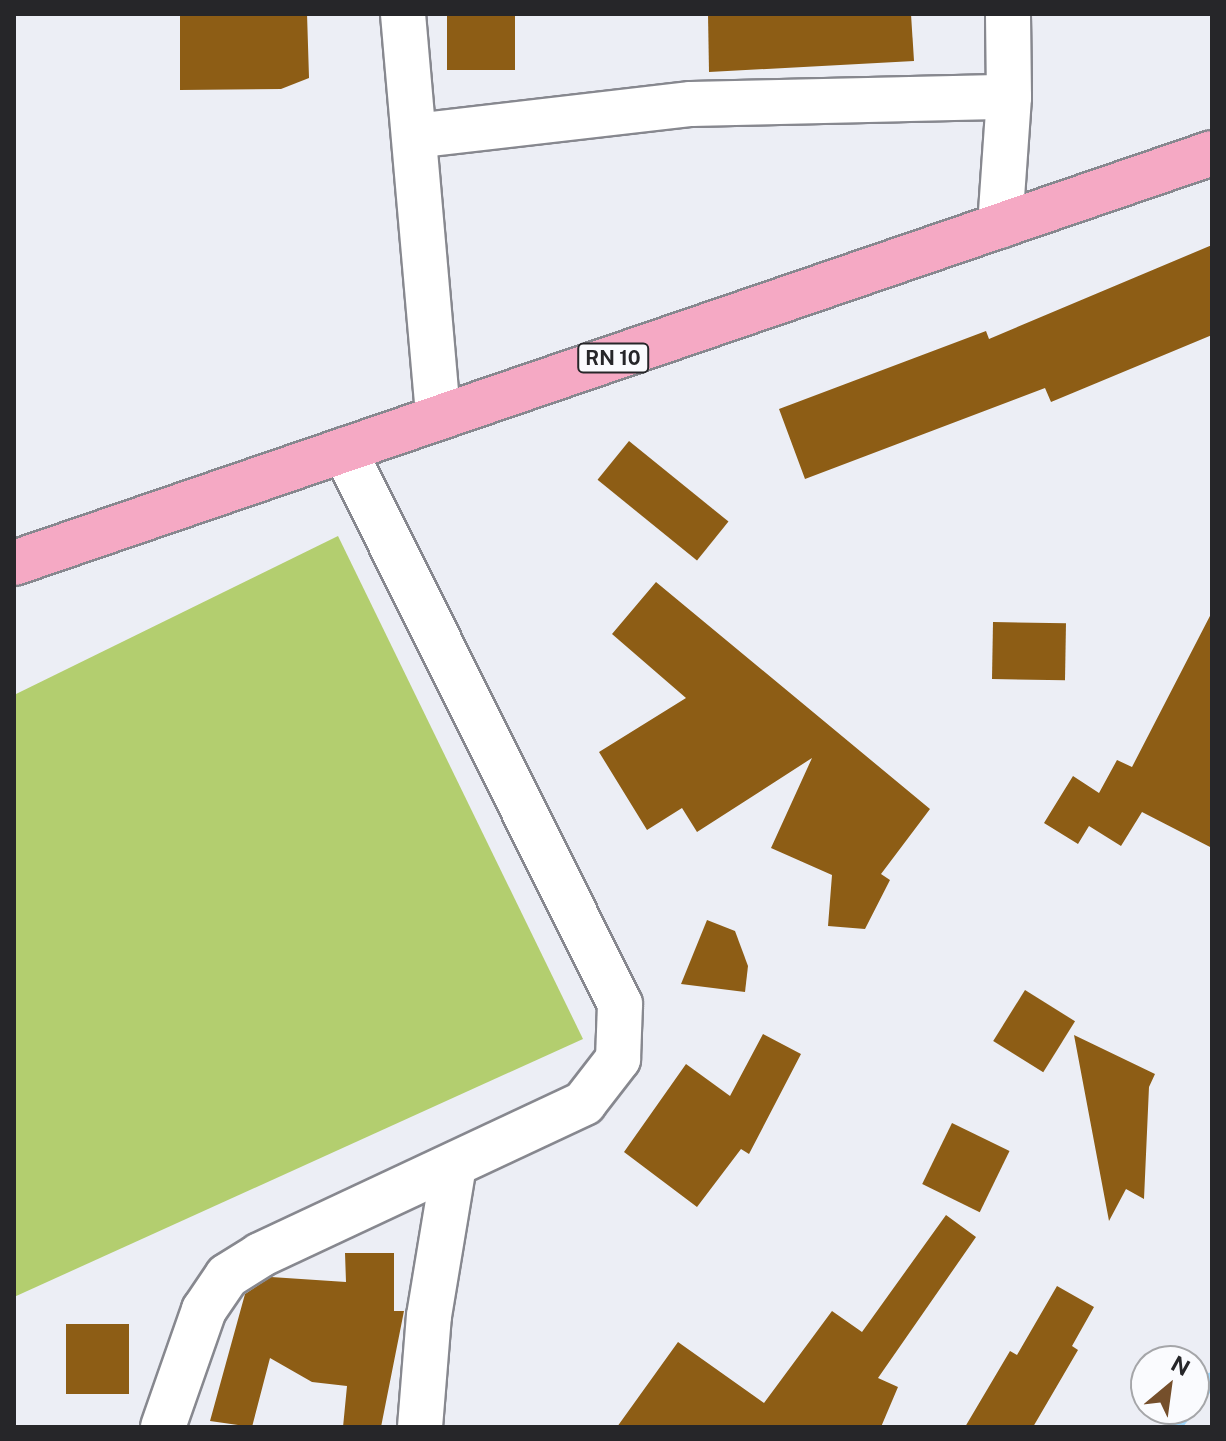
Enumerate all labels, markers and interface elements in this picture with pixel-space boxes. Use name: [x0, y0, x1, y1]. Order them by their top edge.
road number: RN 10: [577, 342, 649, 374]
north arrow: [1130, 1345, 1210, 1425]
text: N: [1167, 1350, 1194, 1381]

